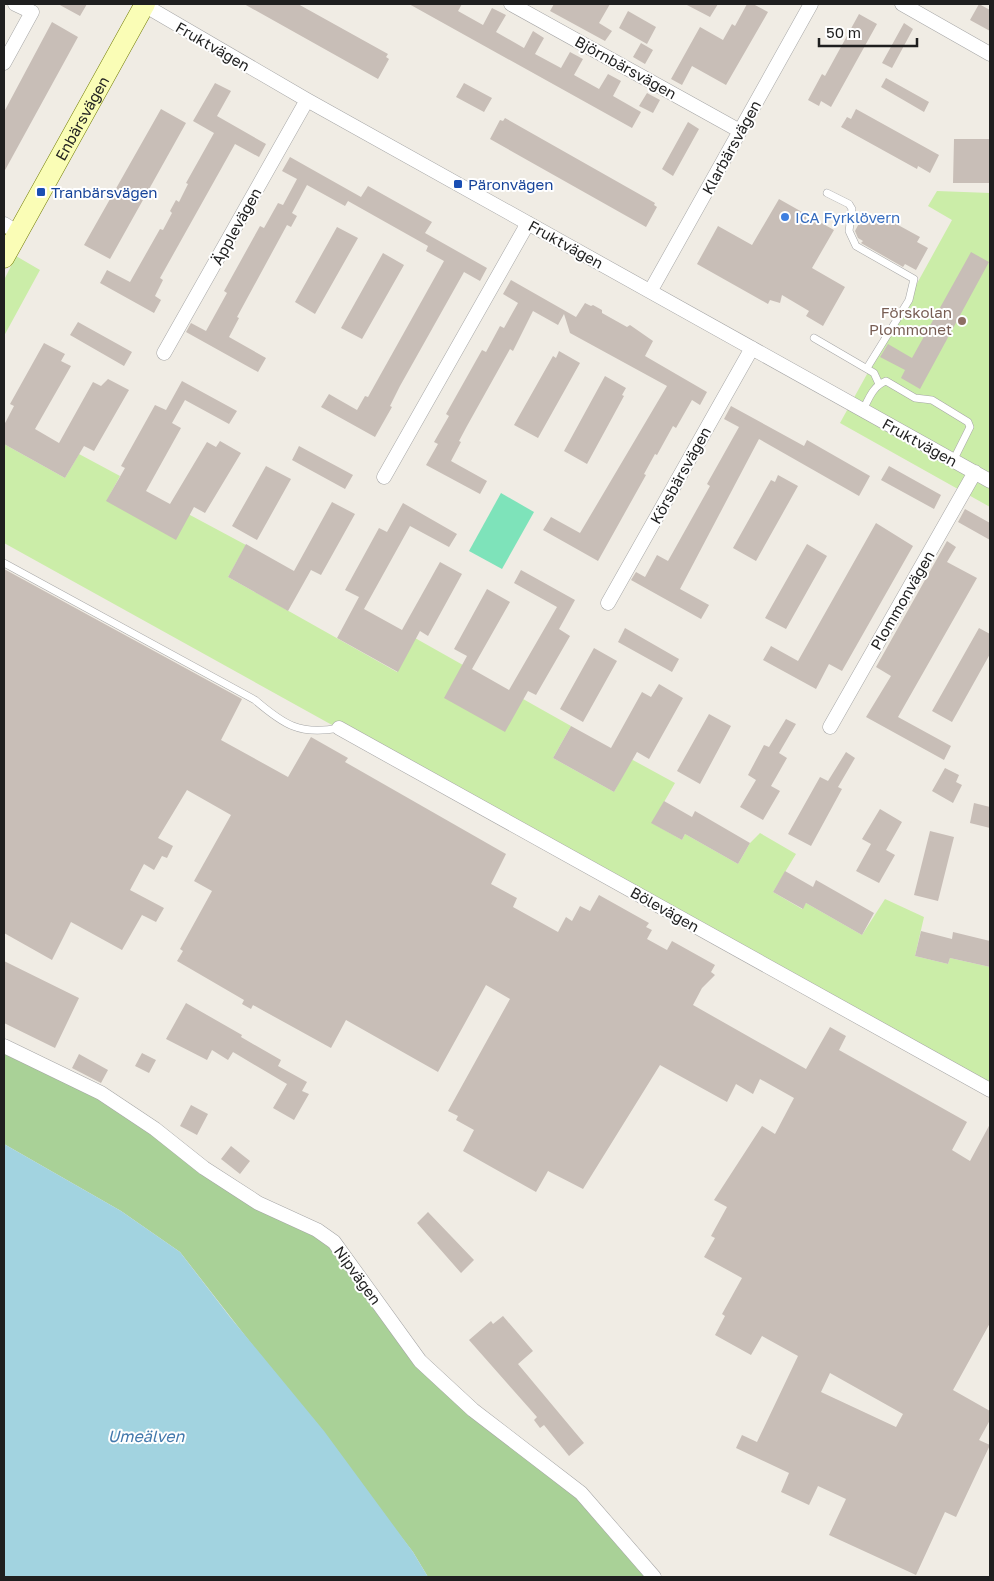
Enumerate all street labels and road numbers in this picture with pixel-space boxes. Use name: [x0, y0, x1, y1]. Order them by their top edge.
street label: Fruktvägen: [173, 18, 253, 74]
street label: Björnbärsvägen: [572, 32, 680, 102]
street label: Enbärsvägen: [51, 73, 112, 163]
street label: Klarbärsvägen: [698, 97, 764, 197]
street label: Äpplevägen: [207, 184, 265, 268]
street label: Fruktvägen: [525, 216, 607, 272]
street label: Fruktvägen: [879, 414, 961, 470]
street label: Körsbärsvägen: [646, 423, 714, 527]
street label: Plommonvägen: [866, 547, 938, 653]
street label: Bölevägen: [627, 883, 703, 935]
street label: Nipvägen: [331, 1242, 385, 1308]

